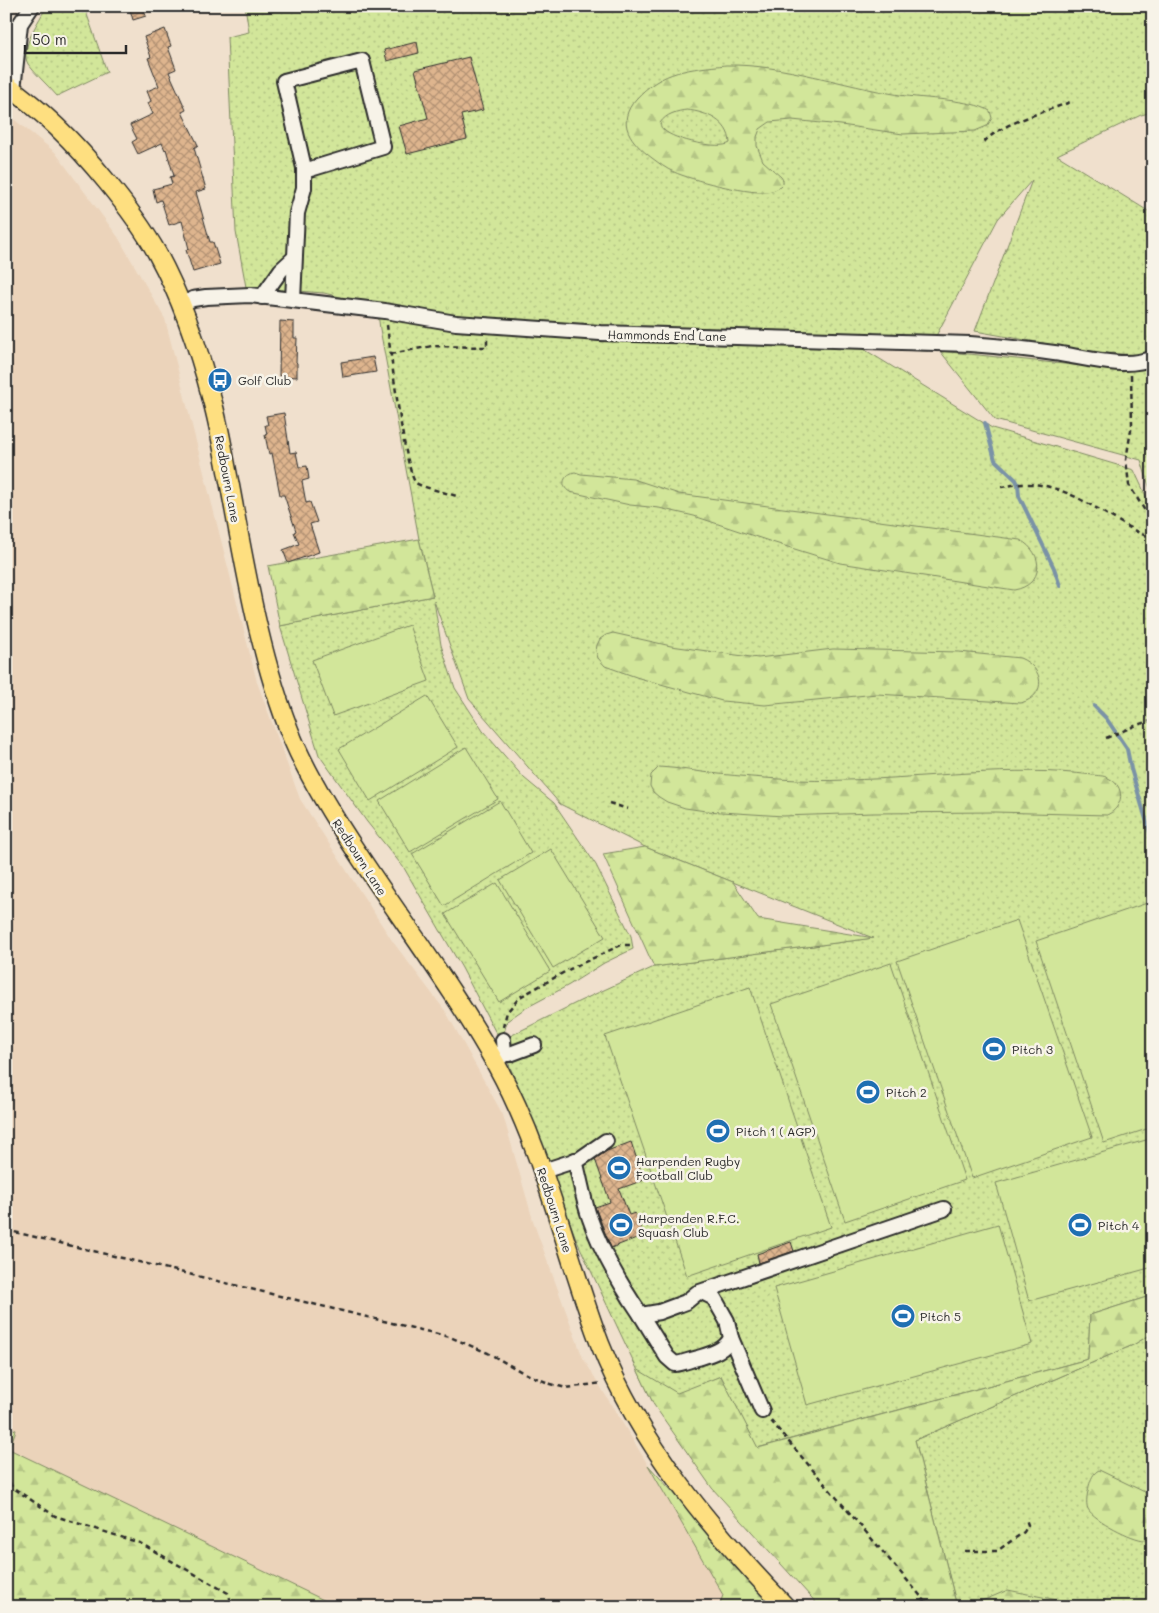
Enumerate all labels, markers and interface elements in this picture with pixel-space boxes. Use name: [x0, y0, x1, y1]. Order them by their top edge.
scale bar: [25, 22, 126, 54]
text: 50 m: [32, 29, 67, 49]
street label: Hammonds End Lane: [607, 326, 727, 344]
bus stop icon: Golf Club: [207, 367, 233, 393]
place label: Golf Club: [238, 372, 291, 388]
street label: Redbourn Lane: [212, 434, 244, 524]
street label: Redbourn Lane: [329, 816, 391, 898]
sports icon: Pitch 3: [981, 1036, 1007, 1062]
place label: Pitch 3: [1012, 1041, 1053, 1057]
sports icon: Pitch 2: [855, 1079, 881, 1105]
place label: Pitch 2: [886, 1084, 927, 1100]
sports icon: Pitch 1 ( AGP): [705, 1118, 731, 1144]
place label: Pitch 1 ( AGP): [736, 1123, 816, 1139]
place label: Harpenden Rugby Football Club: [636, 1153, 740, 1183]
sports icon: Harpenden Rugby Football Club: [606, 1155, 632, 1181]
street label: Redbourn Lane: [534, 1165, 576, 1255]
place label: Harpenden R.F.C. Squash Club: [638, 1210, 740, 1240]
sports icon: Harpenden R.F.C. Squash Club: [608, 1212, 634, 1238]
sports icon: Pitch 4: [1067, 1212, 1093, 1238]
place label: Pitch 4: [1098, 1217, 1139, 1233]
sports icon: Pitch 5: [890, 1303, 916, 1329]
place label: Pitch 5: [920, 1308, 961, 1324]

